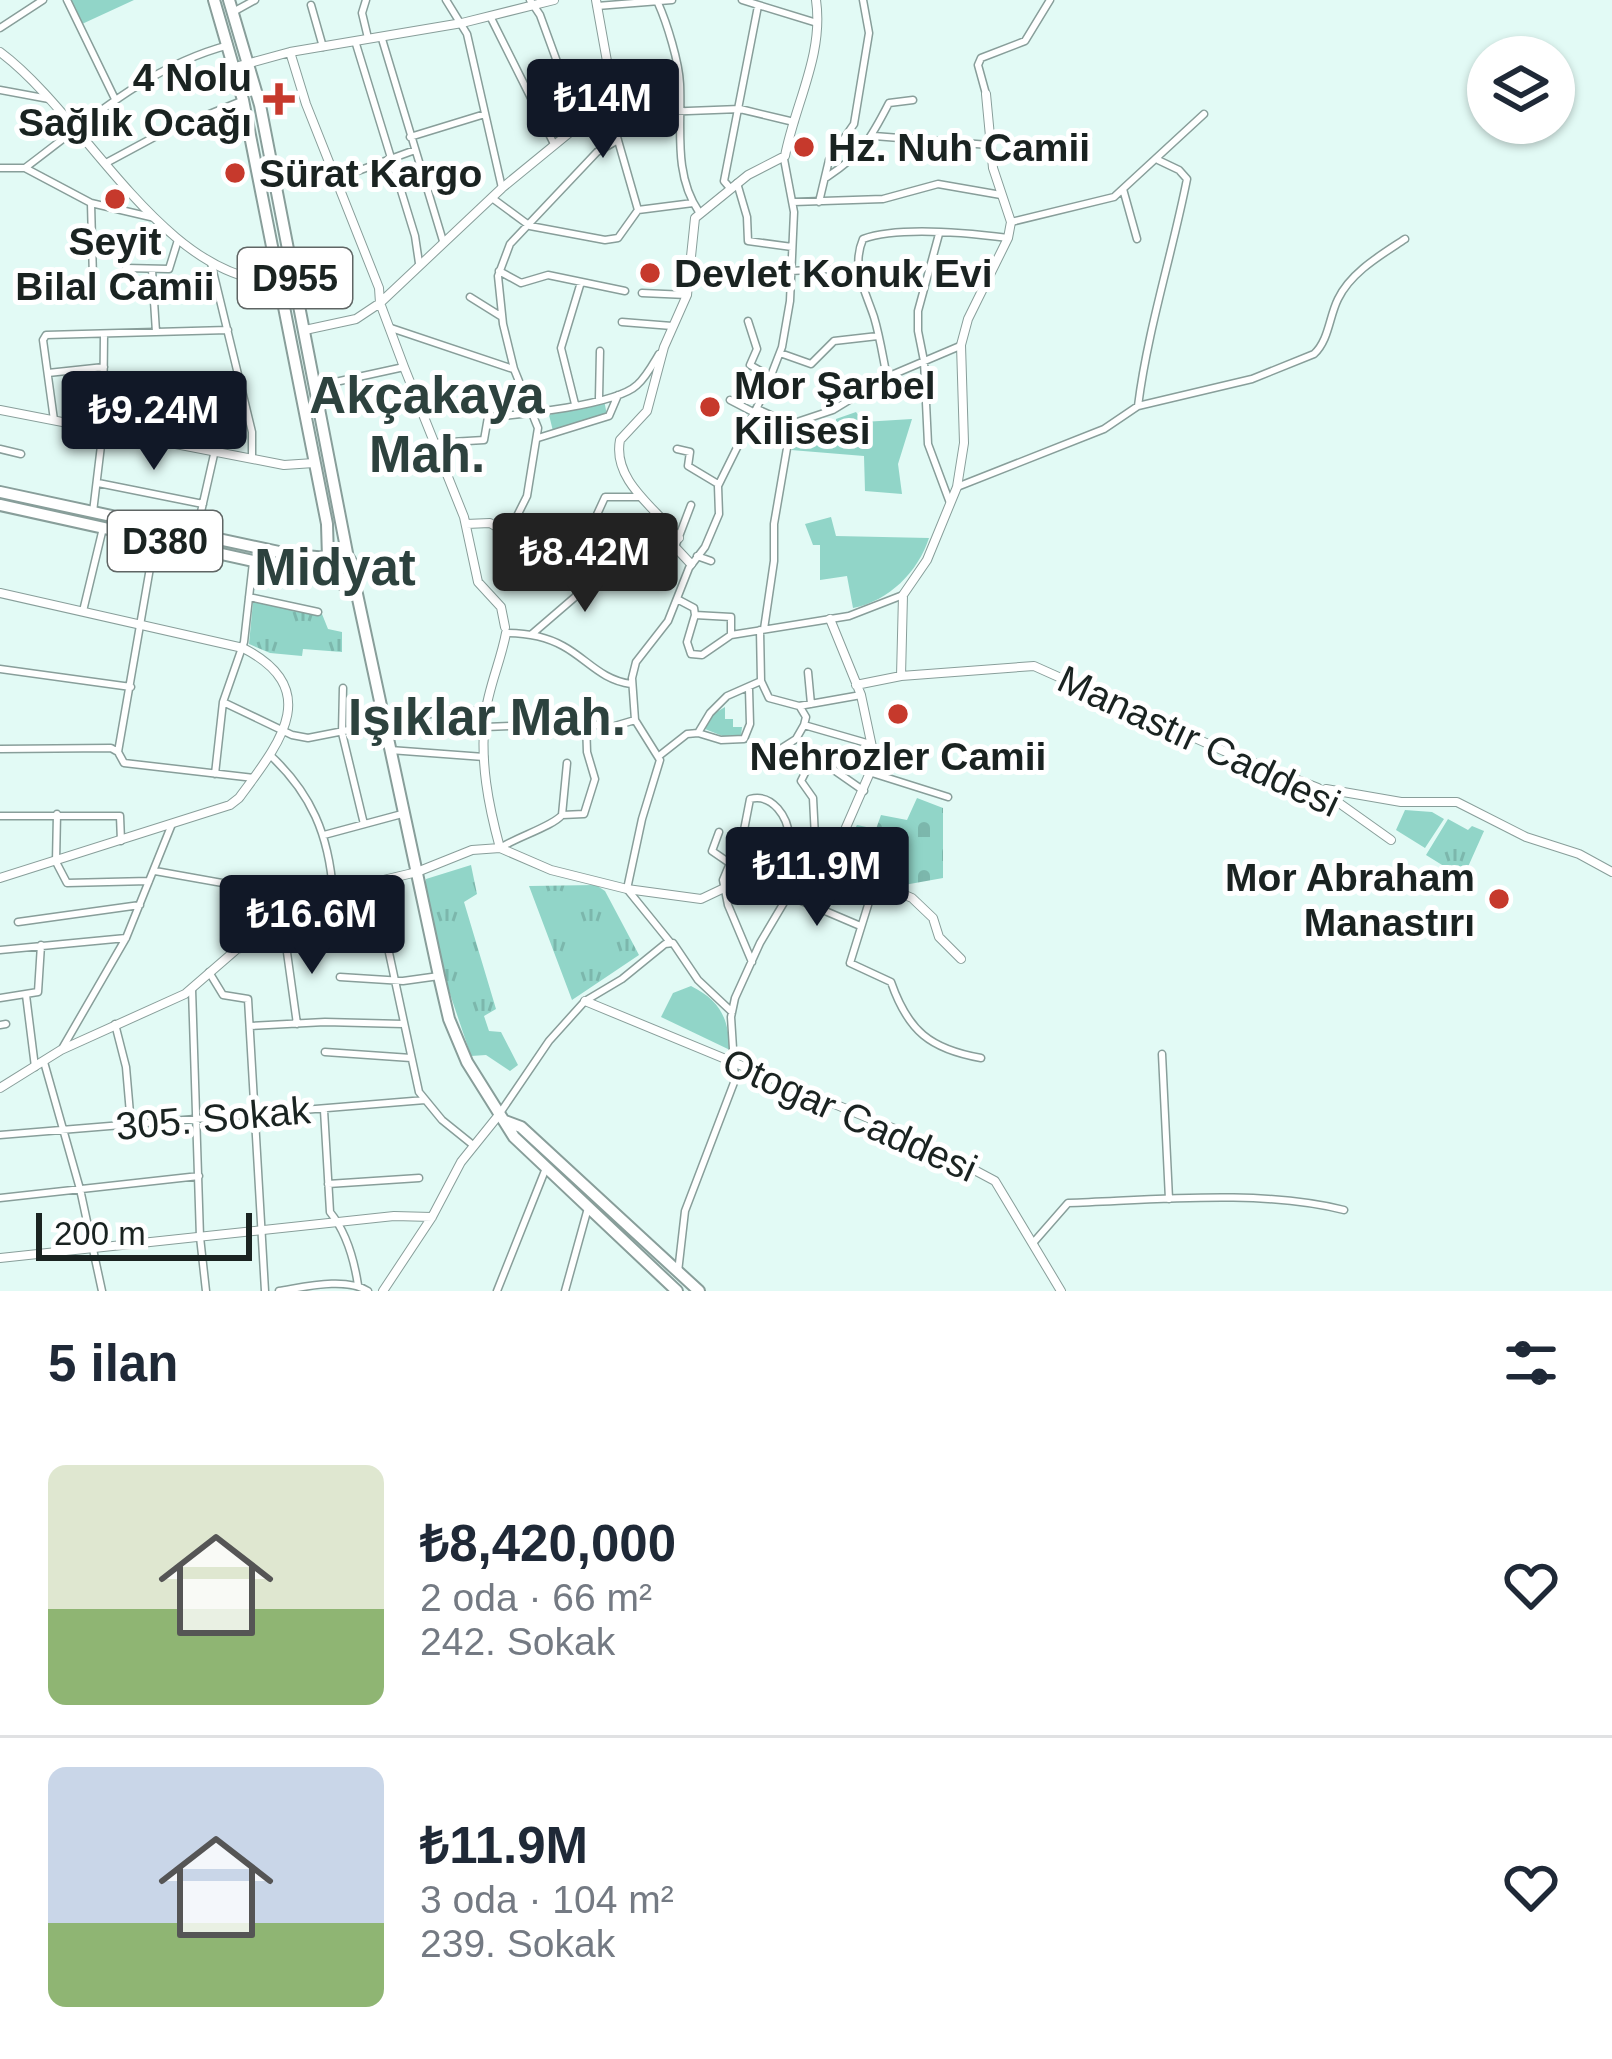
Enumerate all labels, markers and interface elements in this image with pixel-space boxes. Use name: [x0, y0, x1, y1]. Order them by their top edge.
map controls: [1467, 36, 1575, 144]
button: layers: [1467, 36, 1575, 144]
place label: 4 Nolu Sağlık Ocağı: [18, 56, 252, 144]
pin: ₺14M: [532, 59, 674, 161]
text: ₺14M: [554, 76, 652, 119]
marker: 4 Nolu Sağlık Ocağı: [263, 83, 295, 115]
place label: Hz. Nuh Camii: [828, 126, 1090, 169]
marker: Hz. Nuh Camii: [791, 134, 817, 160]
place label: Sürat Kargo: [259, 152, 482, 195]
marker: Sürat Kargo: [222, 160, 248, 186]
marker: Seyit Bilal Camii: [102, 186, 128, 212]
place label: Seyit Bilal Camii: [15, 220, 215, 308]
road number: D955: [238, 248, 352, 308]
place label: Devlet Konuk Evi: [674, 252, 993, 295]
marker: Devlet Konuk Evi: [637, 260, 663, 286]
place label: Mor Şarbel Kilisesi: [734, 364, 936, 452]
district label: Akçakaya Mah.: [309, 367, 545, 483]
pin: ₺9.24M: [56, 371, 252, 473]
text: ₺9.24M: [89, 388, 219, 431]
marker: Mor Şarbel Kilisesi: [697, 394, 723, 420]
road number: D380: [108, 511, 222, 571]
pin: ₺8.42M: [487, 513, 683, 615]
text: ₺8.42M: [520, 530, 650, 573]
district label: Midyat: [254, 539, 416, 596]
street label: Manastır Caddesi: [1051, 657, 1347, 825]
district label: Işıklar Mah.: [348, 689, 626, 746]
marker: Nehrozler Camii: [885, 701, 911, 727]
place label: Nehrozler Camii: [750, 735, 1046, 778]
pin: ₺11.9M: [719, 827, 915, 929]
text: ₺11.9M: [753, 844, 881, 887]
place label: Mor Abraham Manastırı: [1225, 856, 1475, 944]
pin: ₺16.6M: [214, 875, 410, 977]
marker: Mor Abraham Manastırı: [1486, 886, 1512, 912]
text: ₺16.6M: [247, 892, 377, 935]
street label: Otogar Caddesi: [716, 1040, 984, 1190]
street label: 305. Sokak: [114, 1088, 313, 1148]
scale bar: [36, 1207, 252, 1260]
text: 200 m: [54, 1215, 146, 1252]
icon: filters: [1498, 1330, 1564, 1396]
text: 5 ilan: [48, 1335, 178, 1392]
icon: home: [144, 1513, 288, 1657]
text: ₺8,420,000: [420, 1515, 676, 1572]
icon: heart: [1498, 1552, 1564, 1618]
text: 2 oda · 66 m²: [420, 1576, 652, 1619]
text: 242. Sokak: [420, 1620, 615, 1663]
icon: home: [144, 1815, 288, 1959]
text: ₺11.9M: [420, 1817, 588, 1874]
icon: heart: [1498, 1854, 1564, 1920]
text: 3 oda · 104 m²: [420, 1878, 674, 1921]
text: 239. Sokak: [420, 1922, 615, 1965]

